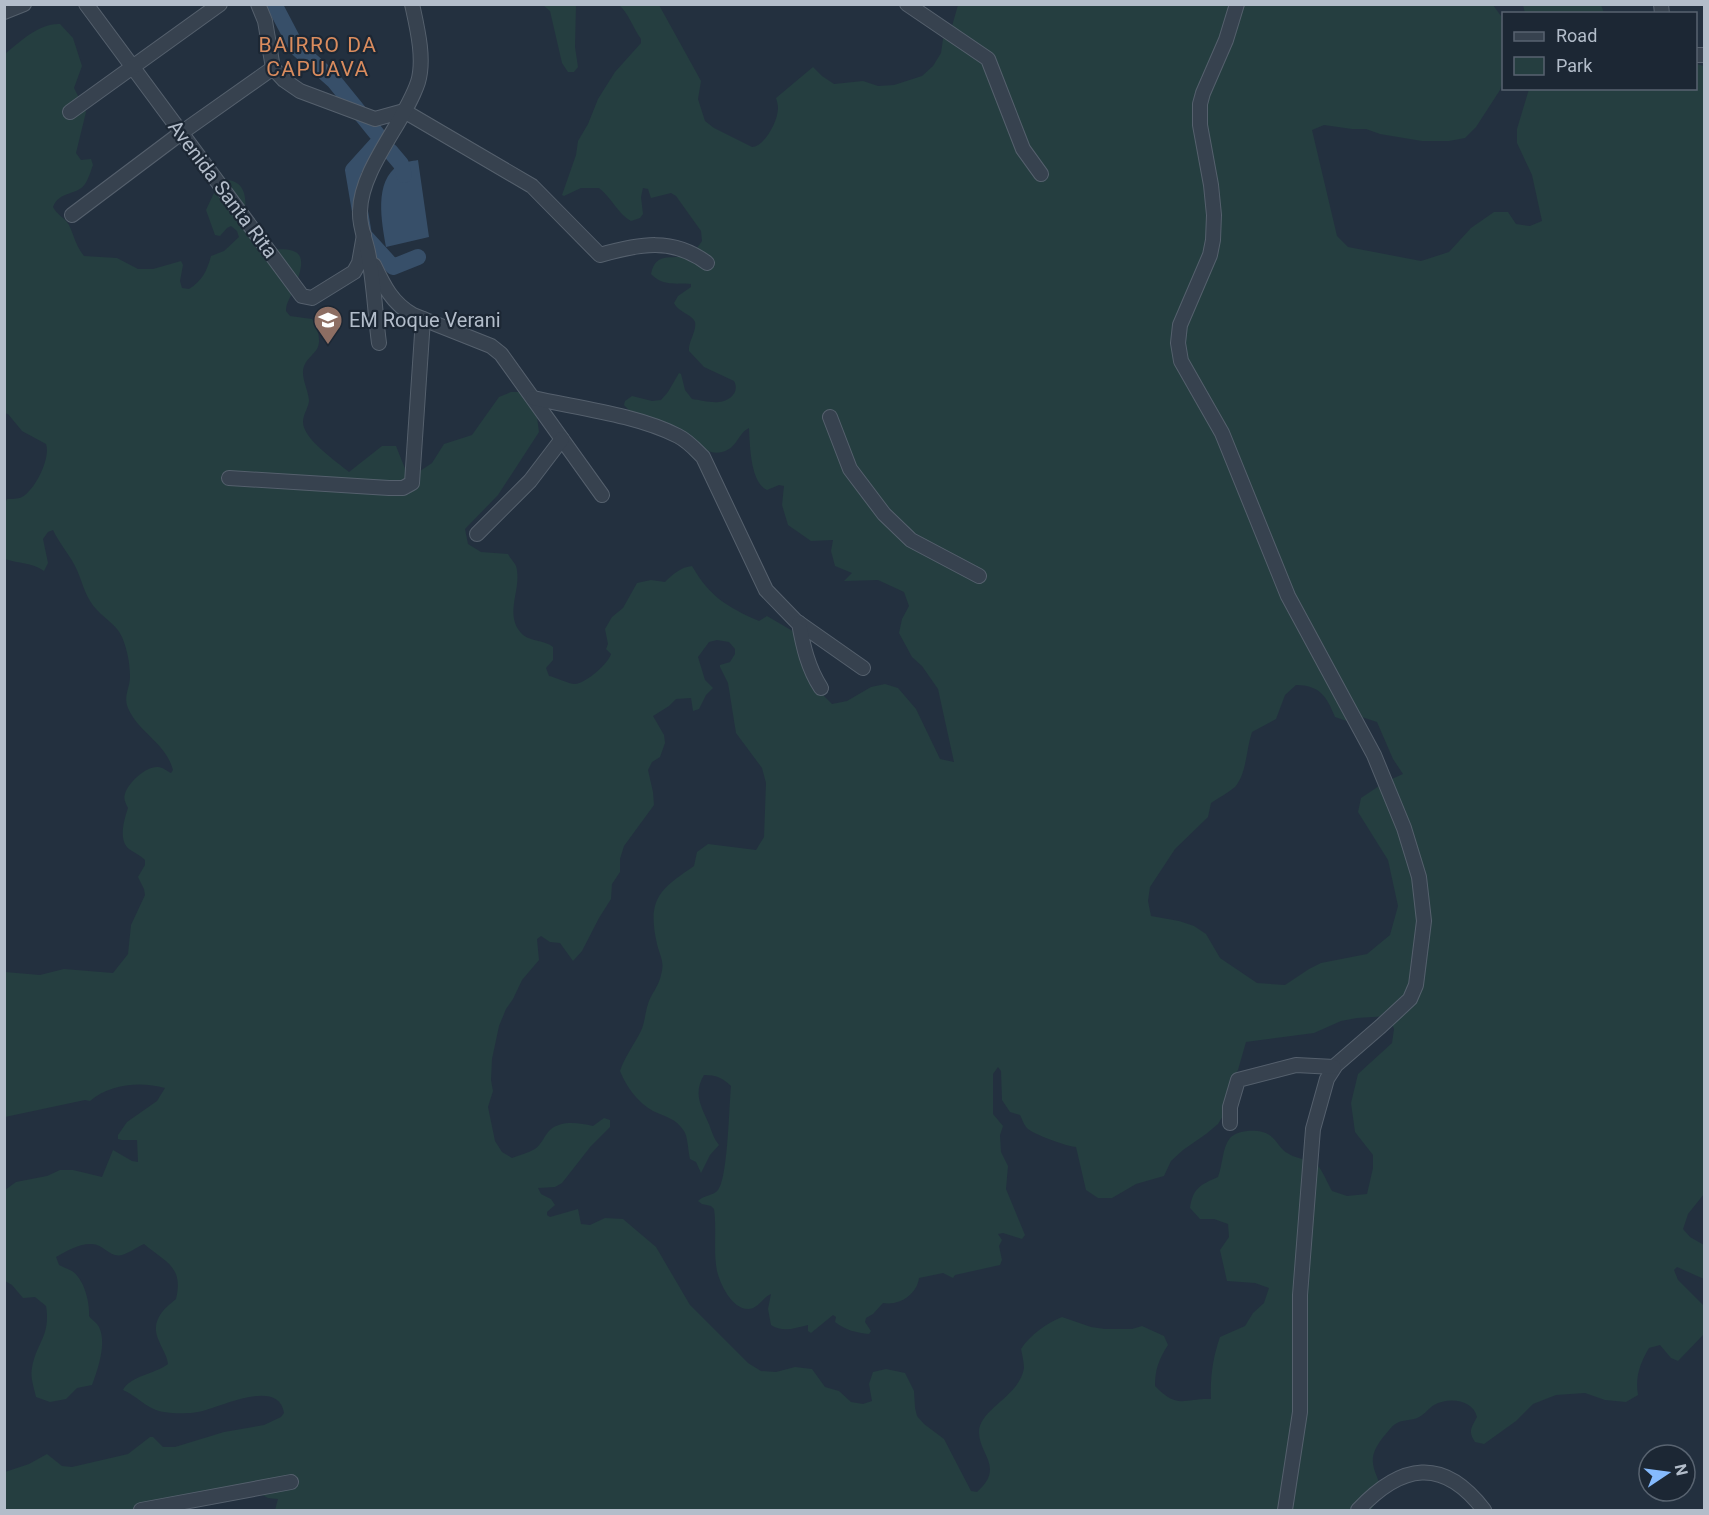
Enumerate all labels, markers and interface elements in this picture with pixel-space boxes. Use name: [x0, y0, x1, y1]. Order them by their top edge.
legend: [1502, 12, 1697, 90]
text: Road: [1556, 25, 1597, 46]
district label: BAIRRO DA CAPUAVA: [259, 33, 377, 81]
text: Park: [1556, 55, 1593, 76]
street label: Avenida Santa Rita: [163, 115, 283, 263]
school or university icon: EM Roque Verani: [312, 304, 344, 346]
place label: EM Roque Verani: [349, 308, 501, 332]
north arrow: [1637, 1443, 1697, 1503]
text: N: [1671, 1462, 1692, 1477]

